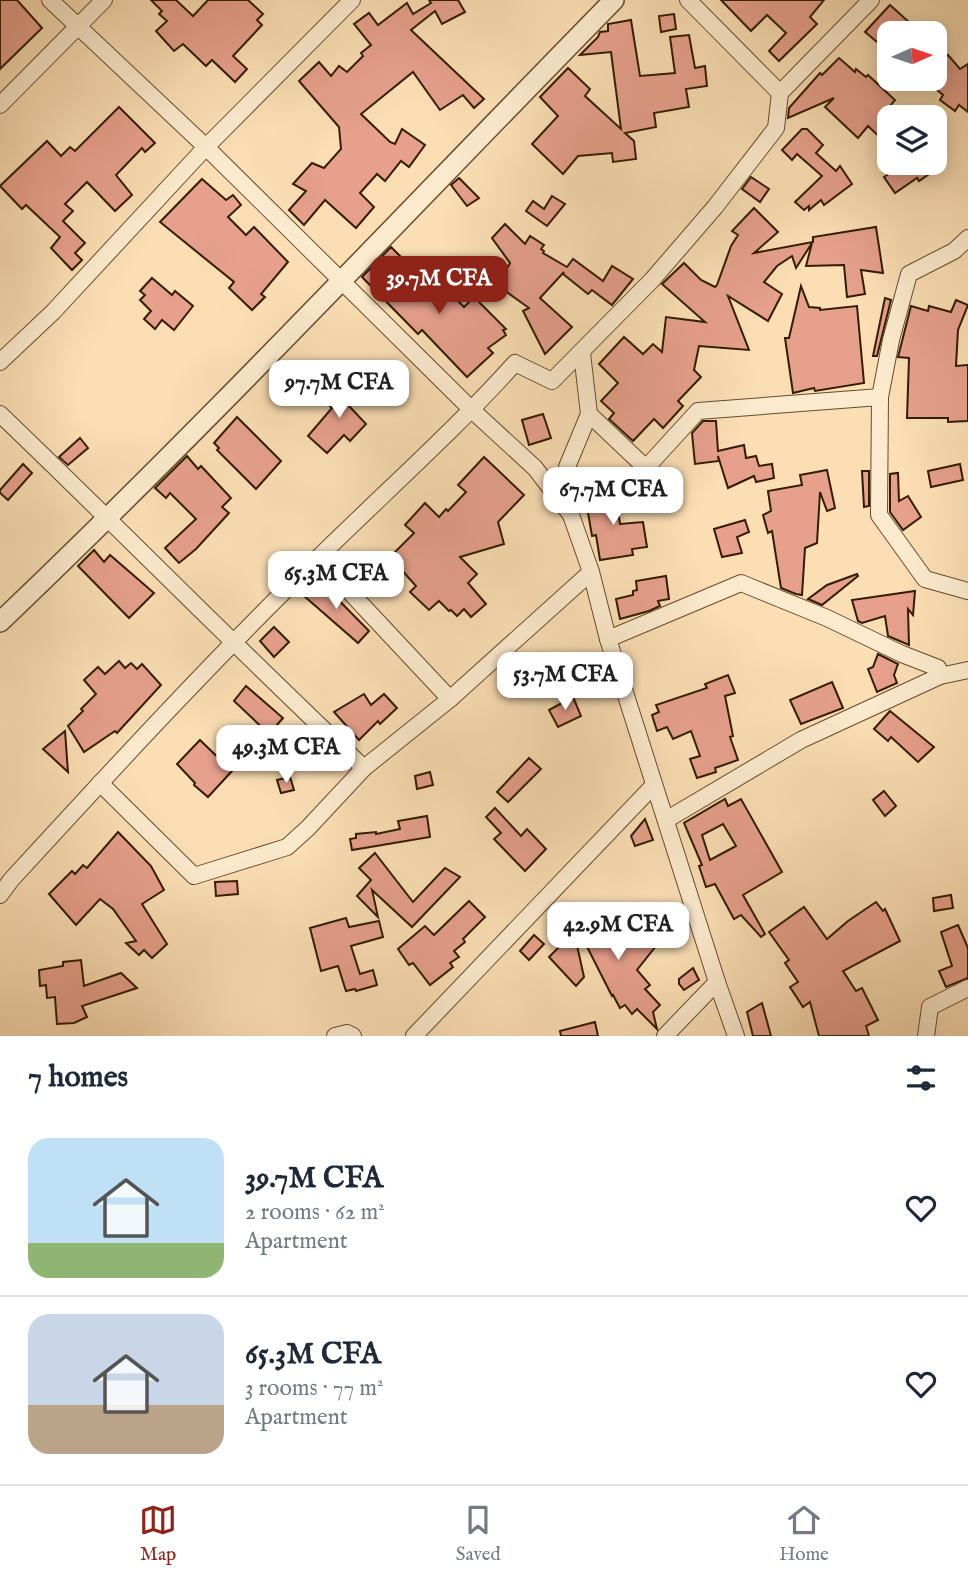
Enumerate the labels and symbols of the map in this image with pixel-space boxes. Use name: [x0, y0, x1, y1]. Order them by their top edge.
north arrow: [877, 21, 947, 91]
pin: 39.7M CFA: [359, 256, 519, 316]
pin: 97.7M CFA: [259, 360, 419, 420]
pin: 67.7M CFA: [533, 468, 693, 527]
pin: 65.3M CFA: [256, 552, 416, 611]
pin: 53.7M CFA: [485, 652, 645, 712]
pin: 49.3M CFA: [206, 726, 366, 785]
pin: 42.9M CFA: [538, 902, 698, 962]

